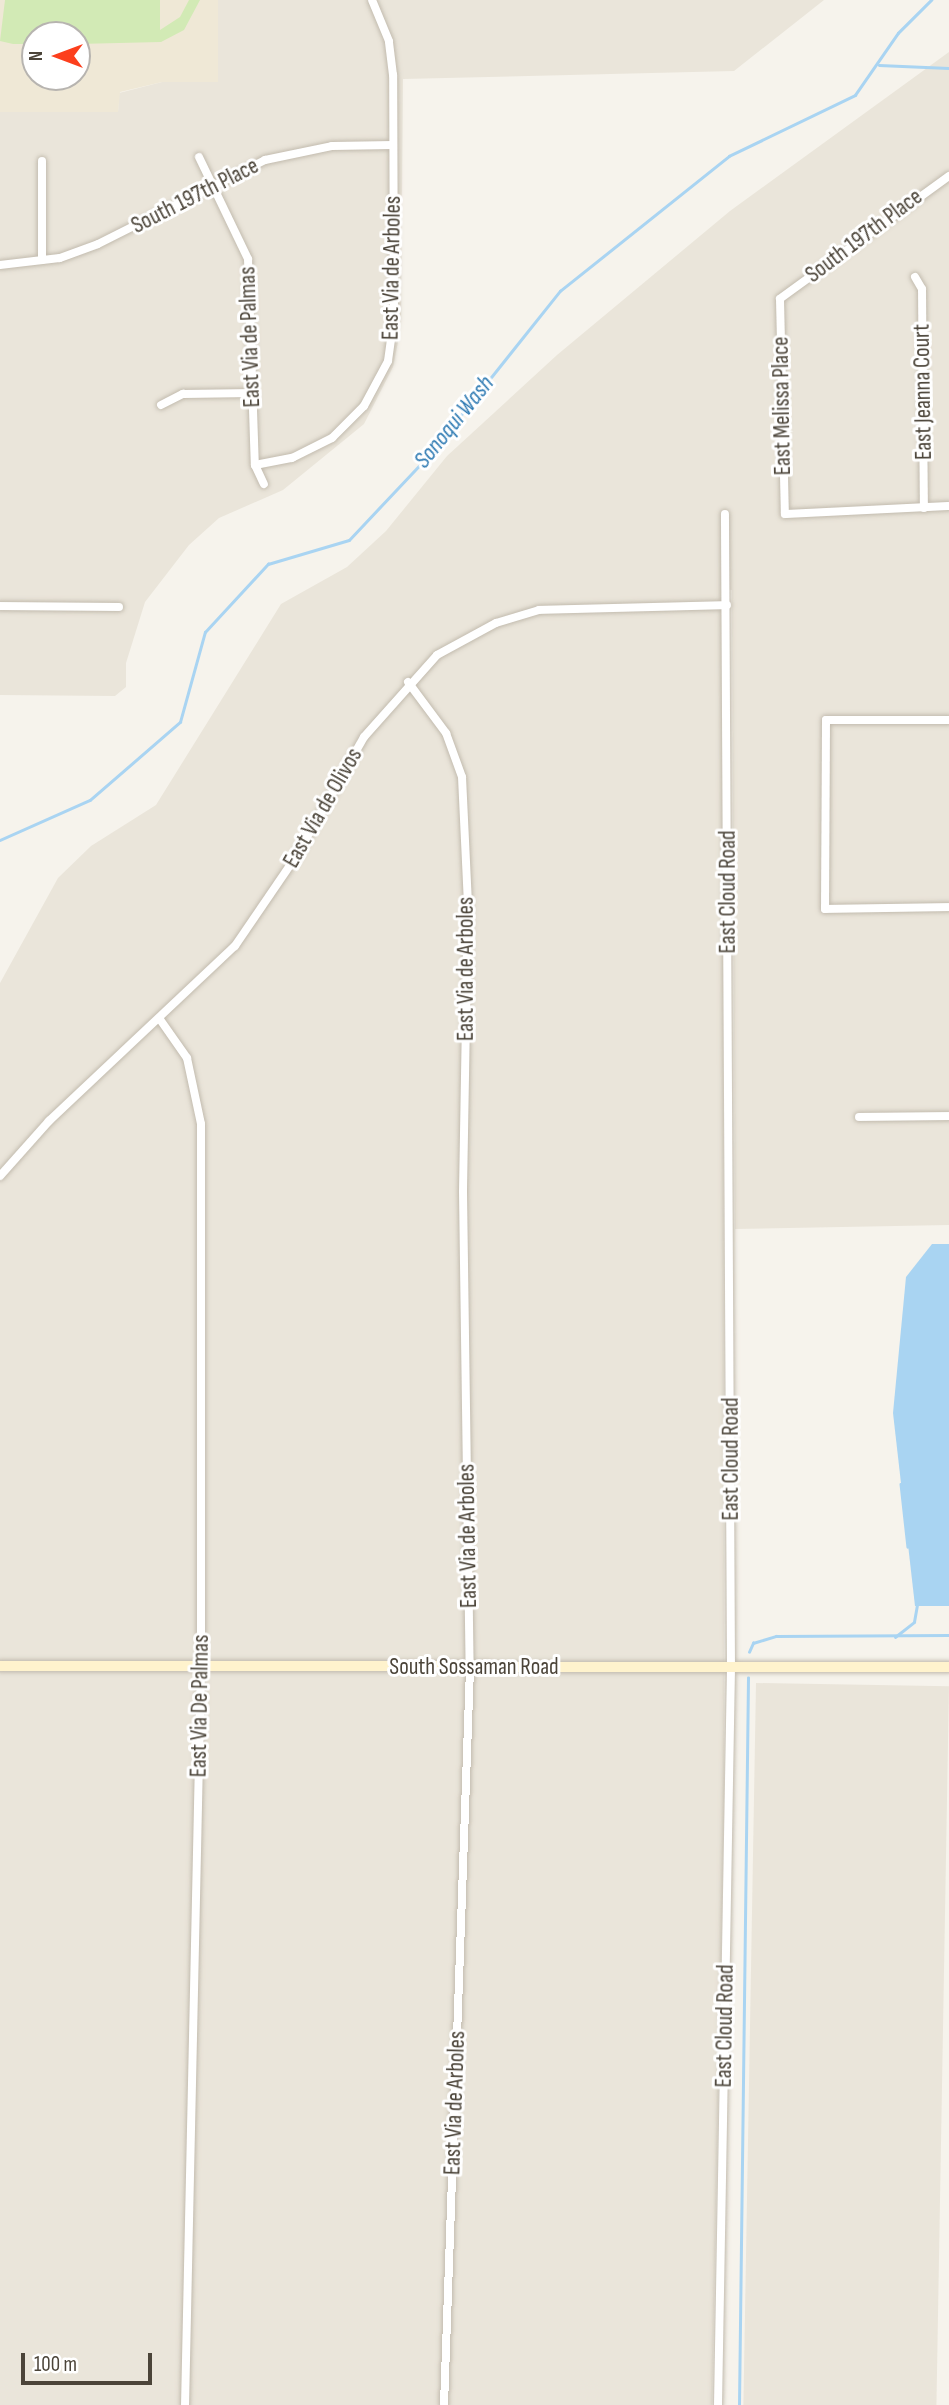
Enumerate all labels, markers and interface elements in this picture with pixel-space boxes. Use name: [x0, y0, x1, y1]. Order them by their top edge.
north arrow: [21, 21, 91, 91]
text: N: [25, 51, 48, 61]
street label: South 197th Place: [127, 152, 263, 240]
street label: South 197th Place: [800, 183, 928, 289]
street label: East Via de Arboles: [377, 196, 407, 340]
street label: East Via de Palmas: [234, 266, 266, 408]
street label: East Jeanna Court: [908, 324, 938, 460]
street label: East Melissa Place: [767, 336, 797, 476]
water label: Sonoqui Wash: [408, 370, 500, 474]
street label: East Via de Olivos: [278, 743, 368, 873]
street label: East Cloud Road: [714, 830, 742, 954]
street label: East Via de Arboles: [452, 897, 480, 1041]
street label: East Cloud Road: [717, 1397, 745, 1521]
street label: East Via de Arboles: [453, 1464, 483, 1608]
street label: East Via De Palmas: [185, 1634, 215, 1778]
street label: South Sossaman Road: [389, 1653, 559, 1681]
street label: East Cloud Road: [710, 1964, 740, 2088]
street label: East Via de Arboles: [439, 2030, 471, 2176]
scale bar: [24, 2338, 156, 2382]
text: 100 m: [34, 2352, 77, 2377]

